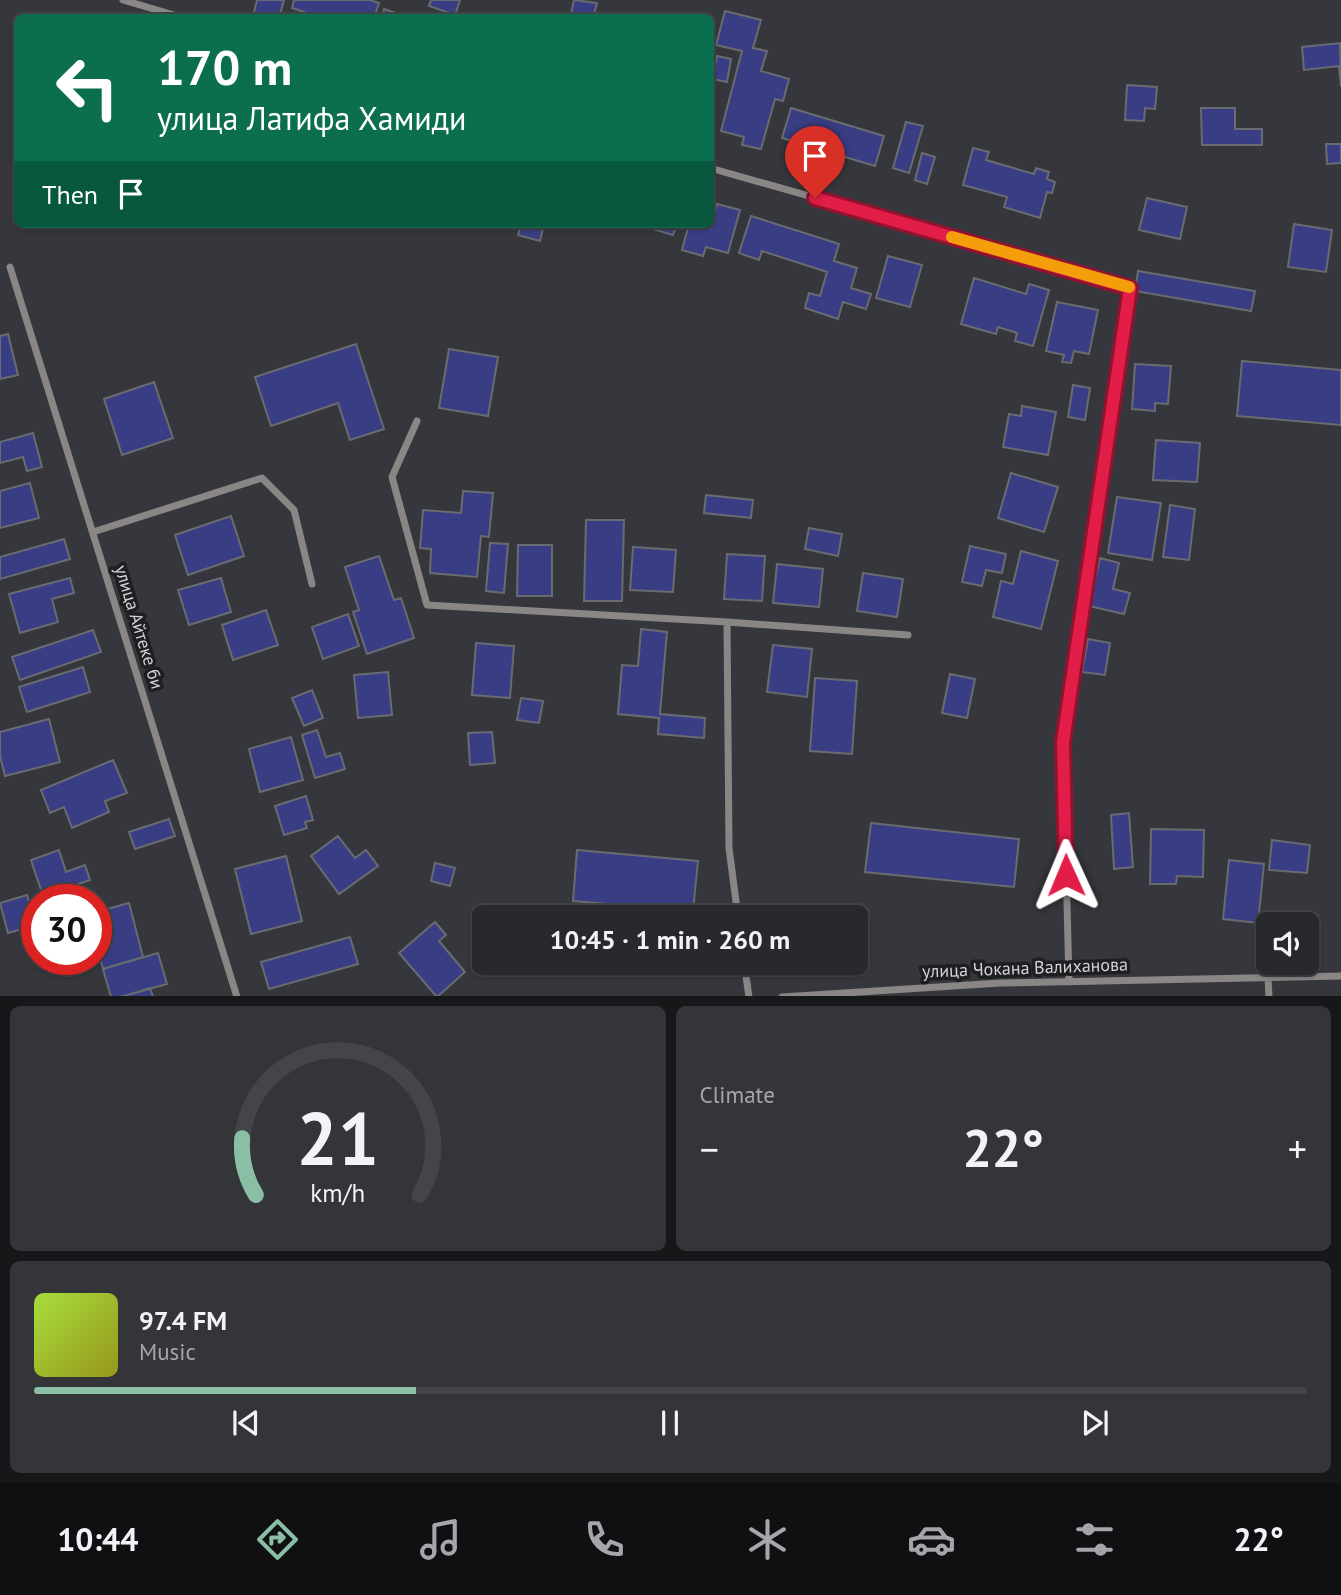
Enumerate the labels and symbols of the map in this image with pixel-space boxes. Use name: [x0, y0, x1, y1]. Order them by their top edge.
pin: [785, 126, 845, 198]
street label: улица Айтеке би: [110, 562, 169, 692]
position arrow: [1029, 838, 1103, 912]
speed limit sign: 30: [21, 884, 112, 975]
street label: улица Чокана Валиханова: [922, 952, 1128, 983]

